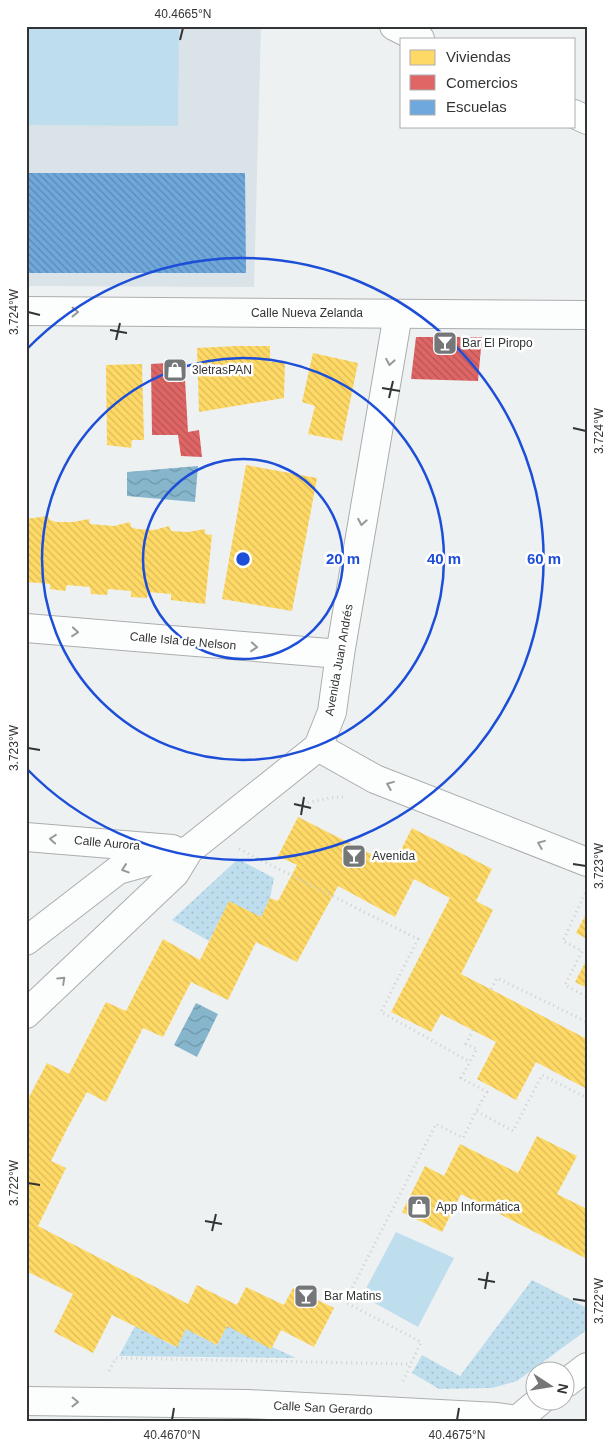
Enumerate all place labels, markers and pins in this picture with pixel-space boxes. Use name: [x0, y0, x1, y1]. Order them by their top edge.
bar icon: Bar El Piropo: [432, 330, 458, 356]
place label: Bar El Piropo: [462, 336, 533, 350]
shop icon: 3letrasPAN: [162, 357, 188, 383]
place label: 3letrasPAN: [192, 363, 252, 377]
centre of rings: [234, 550, 252, 568]
bar icon: Avenida: [341, 843, 367, 869]
place label: Avenida: [372, 849, 415, 863]
shop icon: App Informática: [406, 1194, 432, 1220]
place label: App Informática: [436, 1200, 520, 1214]
bar icon: Bar Matins: [293, 1283, 319, 1309]
place label: Bar Matins: [324, 1289, 381, 1303]

